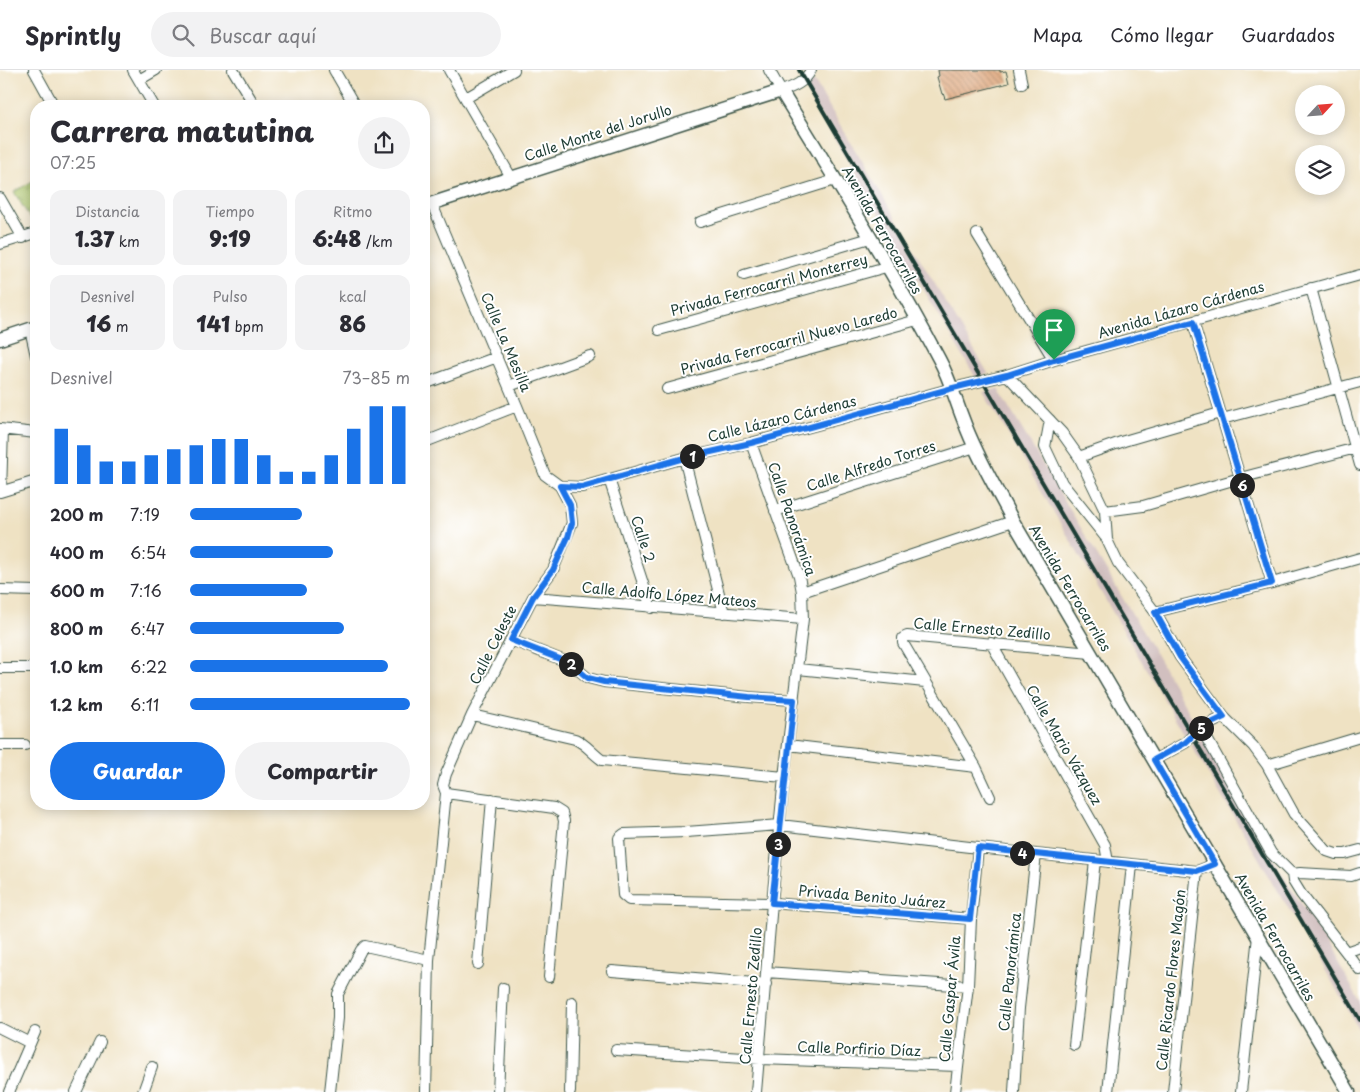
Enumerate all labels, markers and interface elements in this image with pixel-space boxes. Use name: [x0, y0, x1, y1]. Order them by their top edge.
search box: [151, 12, 501, 57]
text: Sprintly: [25, 17, 121, 53]
icon: search: [169, 21, 197, 49]
text: Buscar aquí: [209, 21, 316, 49]
text: Mapa: [1033, 21, 1082, 48]
text: Cómo llegar: [1110, 21, 1213, 48]
text: Guardados: [1241, 21, 1335, 48]
north arrow: [1295, 85, 1345, 135]
map controls: [1295, 85, 1345, 195]
street label: Calle Monte del Jorullo: [521, 99, 674, 166]
text: Carrera matutina: [50, 109, 314, 152]
button: share: [358, 117, 410, 169]
button: layers: [1295, 145, 1345, 195]
text: 07:25: [50, 150, 96, 174]
street label: Avenida Ferrocarriles: [837, 162, 928, 298]
text: Distancia: [75, 201, 140, 222]
text: Tiempo: [205, 201, 255, 222]
text: Ritmo: [333, 201, 372, 222]
text: 1.37: [75, 222, 114, 254]
text: 9:19: [209, 222, 251, 254]
text: 6:48: [313, 222, 361, 254]
text: km: [114, 231, 140, 252]
text: /km: [361, 231, 393, 252]
street label: Privada Ferrocarril Monterrey: [668, 248, 870, 321]
street label: Avenida Lázaro Cárdenas: [1095, 276, 1266, 343]
text: Desnivel: [80, 286, 135, 307]
text: Pulso: [212, 286, 247, 307]
text: kcal: [339, 286, 367, 307]
street label: Calle La Mesilla: [476, 289, 537, 395]
street label: Privada Ferrocarril Nuevo Laredo: [678, 301, 900, 380]
text: 16: [86, 307, 111, 339]
text: 141: [196, 307, 230, 339]
text: 86: [339, 307, 366, 339]
pin: [1033, 309, 1075, 360]
text: m: [111, 316, 128, 337]
text: bpm: [230, 316, 264, 337]
icon: arrive: [1040, 316, 1068, 344]
text: Desnivel: [50, 365, 112, 389]
text: 73–85 m: [343, 365, 410, 389]
street label: Calle Lázaro Cárdenas: [705, 390, 858, 447]
street label: Calle Alfredo Torres: [804, 435, 938, 496]
pin: 1: [680, 444, 704, 468]
text: 1: [689, 446, 696, 467]
street label: Calle Panorámica: [763, 459, 822, 579]
pin: 6: [1230, 472, 1254, 498]
text: 6: [1238, 475, 1247, 496]
text: 200 m: [50, 502, 104, 526]
text: 7:19: [130, 502, 160, 526]
street label: Calle 2: [626, 513, 661, 565]
street label: Avenida Ferrocarriles: [1024, 520, 1117, 655]
text: 400 m: [50, 540, 104, 564]
text: 6:54: [130, 540, 167, 564]
street label: Calle Adolfo López Mateos: [581, 576, 757, 613]
text: 600 m: [50, 578, 104, 602]
text: 7:16: [130, 578, 162, 602]
street label: Calle Celeste: [464, 602, 521, 688]
street label: Calle Ernesto Zedillo: [913, 612, 1052, 645]
text: 800 m: [50, 616, 103, 640]
text: 6:47: [130, 616, 165, 640]
pin: 2: [558, 652, 584, 676]
text: 1.0 km: [50, 654, 103, 678]
text: 6:22: [130, 654, 167, 678]
text: 2: [567, 654, 576, 675]
street label: Calle Mario Vázquez: [1021, 681, 1108, 809]
text: 1.2 km: [50, 692, 103, 716]
text: 6:11: [130, 692, 159, 716]
pin: 5: [1188, 716, 1214, 740]
text: 5: [1197, 718, 1206, 739]
button: Guardar: [50, 742, 225, 800]
button: Compartir: [235, 742, 410, 800]
pin: 3: [766, 832, 790, 856]
text: 3: [774, 834, 783, 855]
pin: 4: [1010, 840, 1034, 866]
text: 4: [1018, 843, 1027, 864]
street label: Avenida Ferrocarriles: [1230, 869, 1321, 1005]
street label: Privada Benito Juárez: [798, 880, 947, 913]
street label: Calle Ricardo Flores Magón: [1151, 888, 1190, 1072]
street label: Calle Panorámica: [993, 911, 1026, 1032]
street label: Calle Ernesto Zedillo: [734, 926, 767, 1065]
street label: Calle Gaspar Ávila: [934, 935, 966, 1063]
street label: Calle Porfirio Díaz: [797, 1036, 921, 1061]

